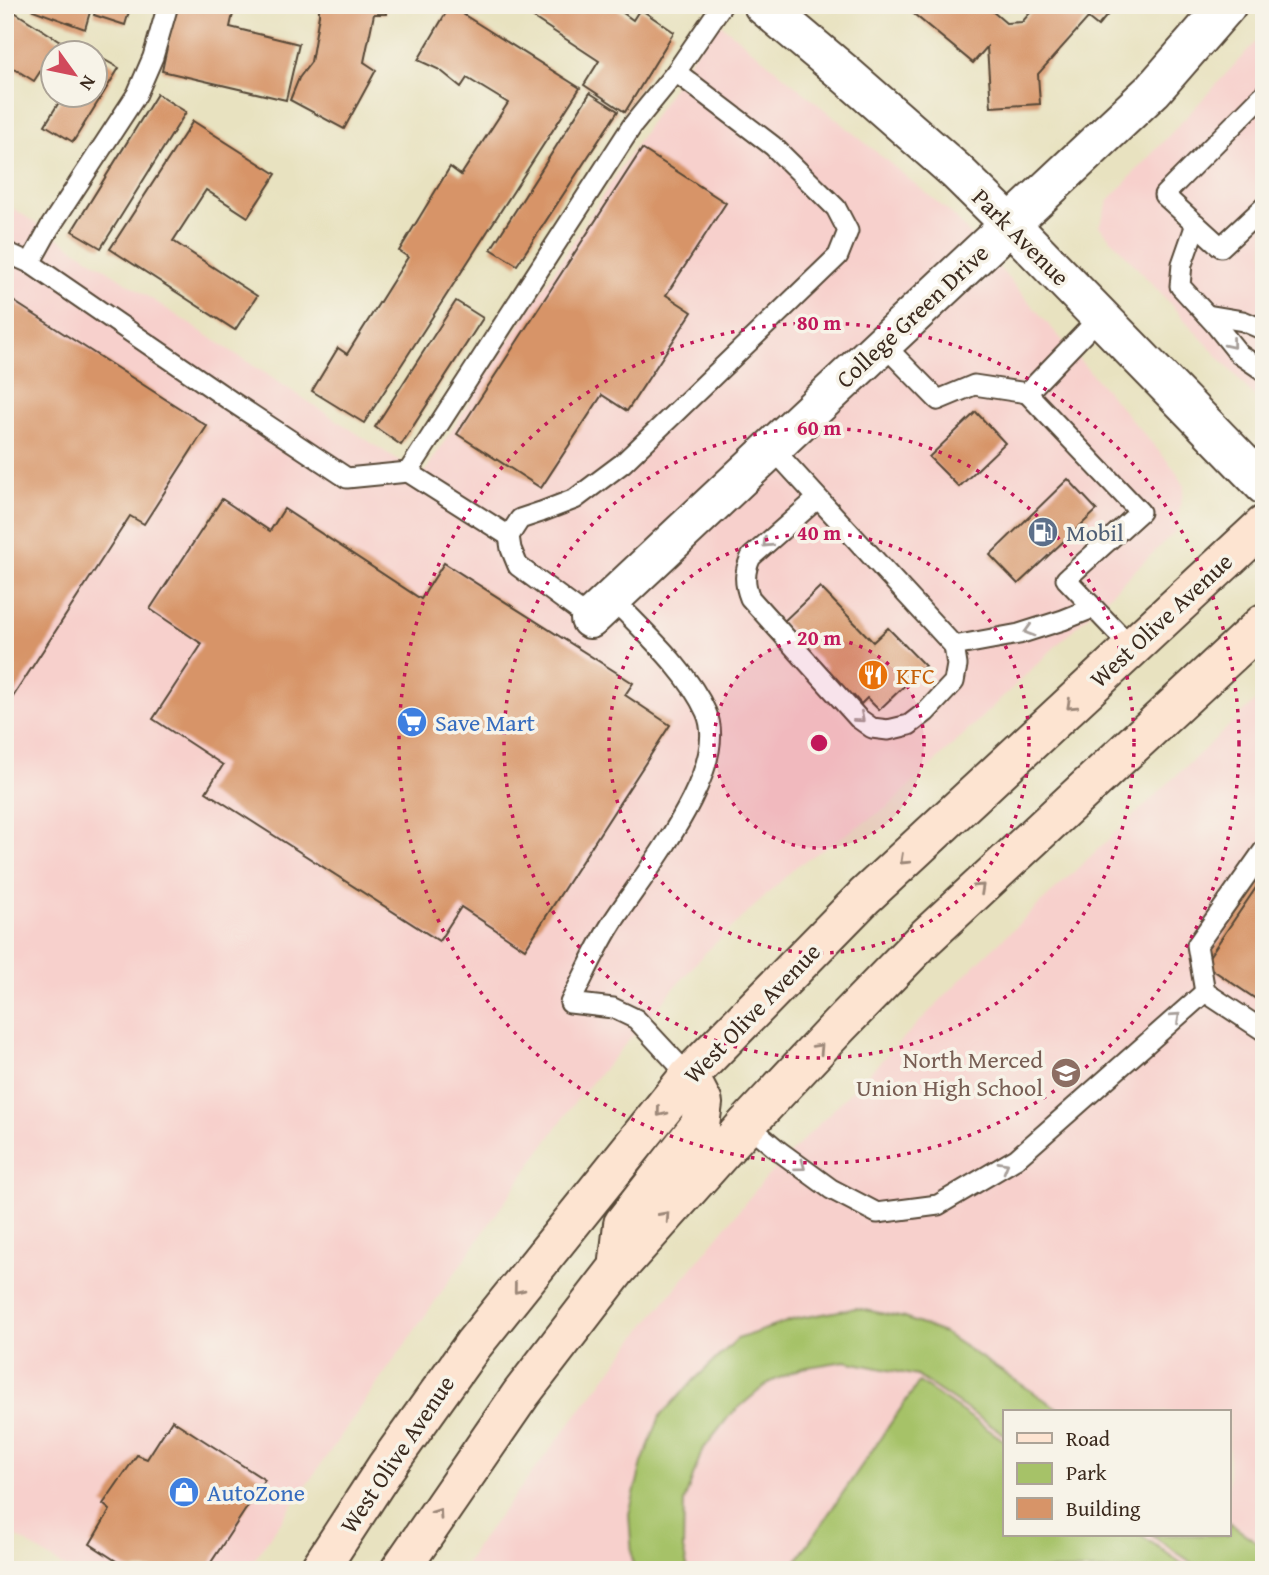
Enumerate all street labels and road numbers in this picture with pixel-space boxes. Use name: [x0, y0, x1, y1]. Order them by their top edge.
street label: Park Avenue: [964, 180, 1078, 294]
street label: College Green Drive: [828, 236, 996, 396]
street label: West Olive Avenue: [1082, 545, 1240, 695]
street label: West Olive Avenue: [676, 935, 828, 1091]
street label: West Olive Avenue: [331, 1368, 463, 1540]

